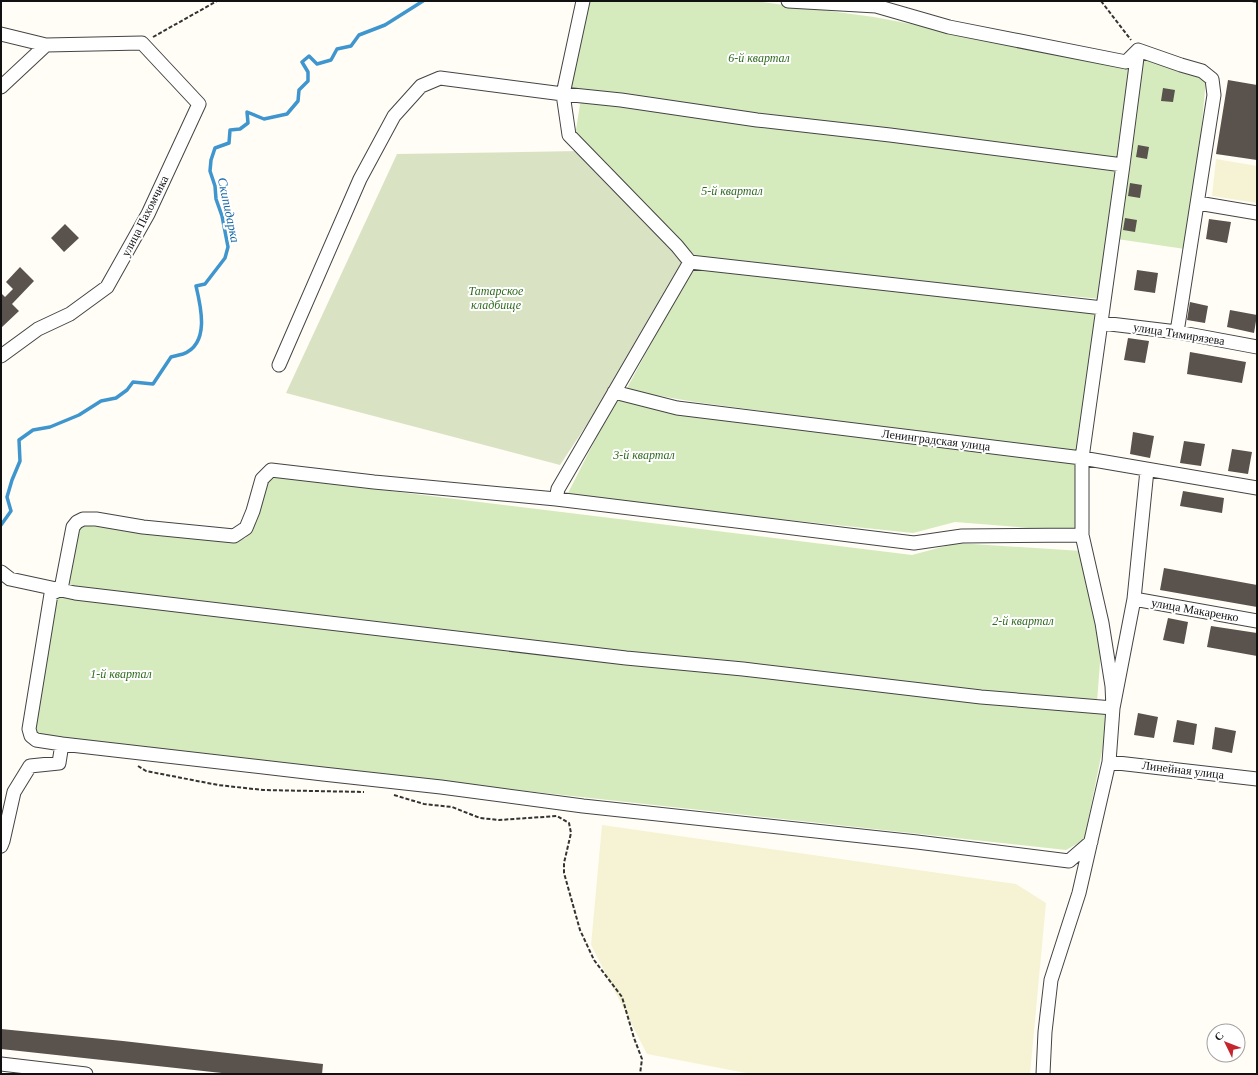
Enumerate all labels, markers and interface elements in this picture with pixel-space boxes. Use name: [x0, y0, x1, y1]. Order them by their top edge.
park label: 6-й квартал: [728, 51, 790, 65]
street label: улица Пахомчика: [119, 173, 172, 259]
water label: Скипидарка: [215, 176, 243, 244]
park label: 5-й квартал: [701, 184, 763, 198]
park label: Татарское кладбище: [469, 284, 524, 312]
street label: улица Тимирязева: [1132, 320, 1226, 348]
street label: Ленинградская улица: [881, 426, 992, 454]
park label: 3-й квартал: [612, 448, 675, 462]
street label: улица Макаренко: [1150, 595, 1240, 625]
park label: 2-й квартал: [992, 614, 1054, 628]
park label: 1-й квартал: [90, 667, 152, 681]
street label: Линейная улица: [1141, 758, 1226, 782]
north arrow: [1206, 1023, 1246, 1063]
text: С: [1212, 1029, 1226, 1043]

